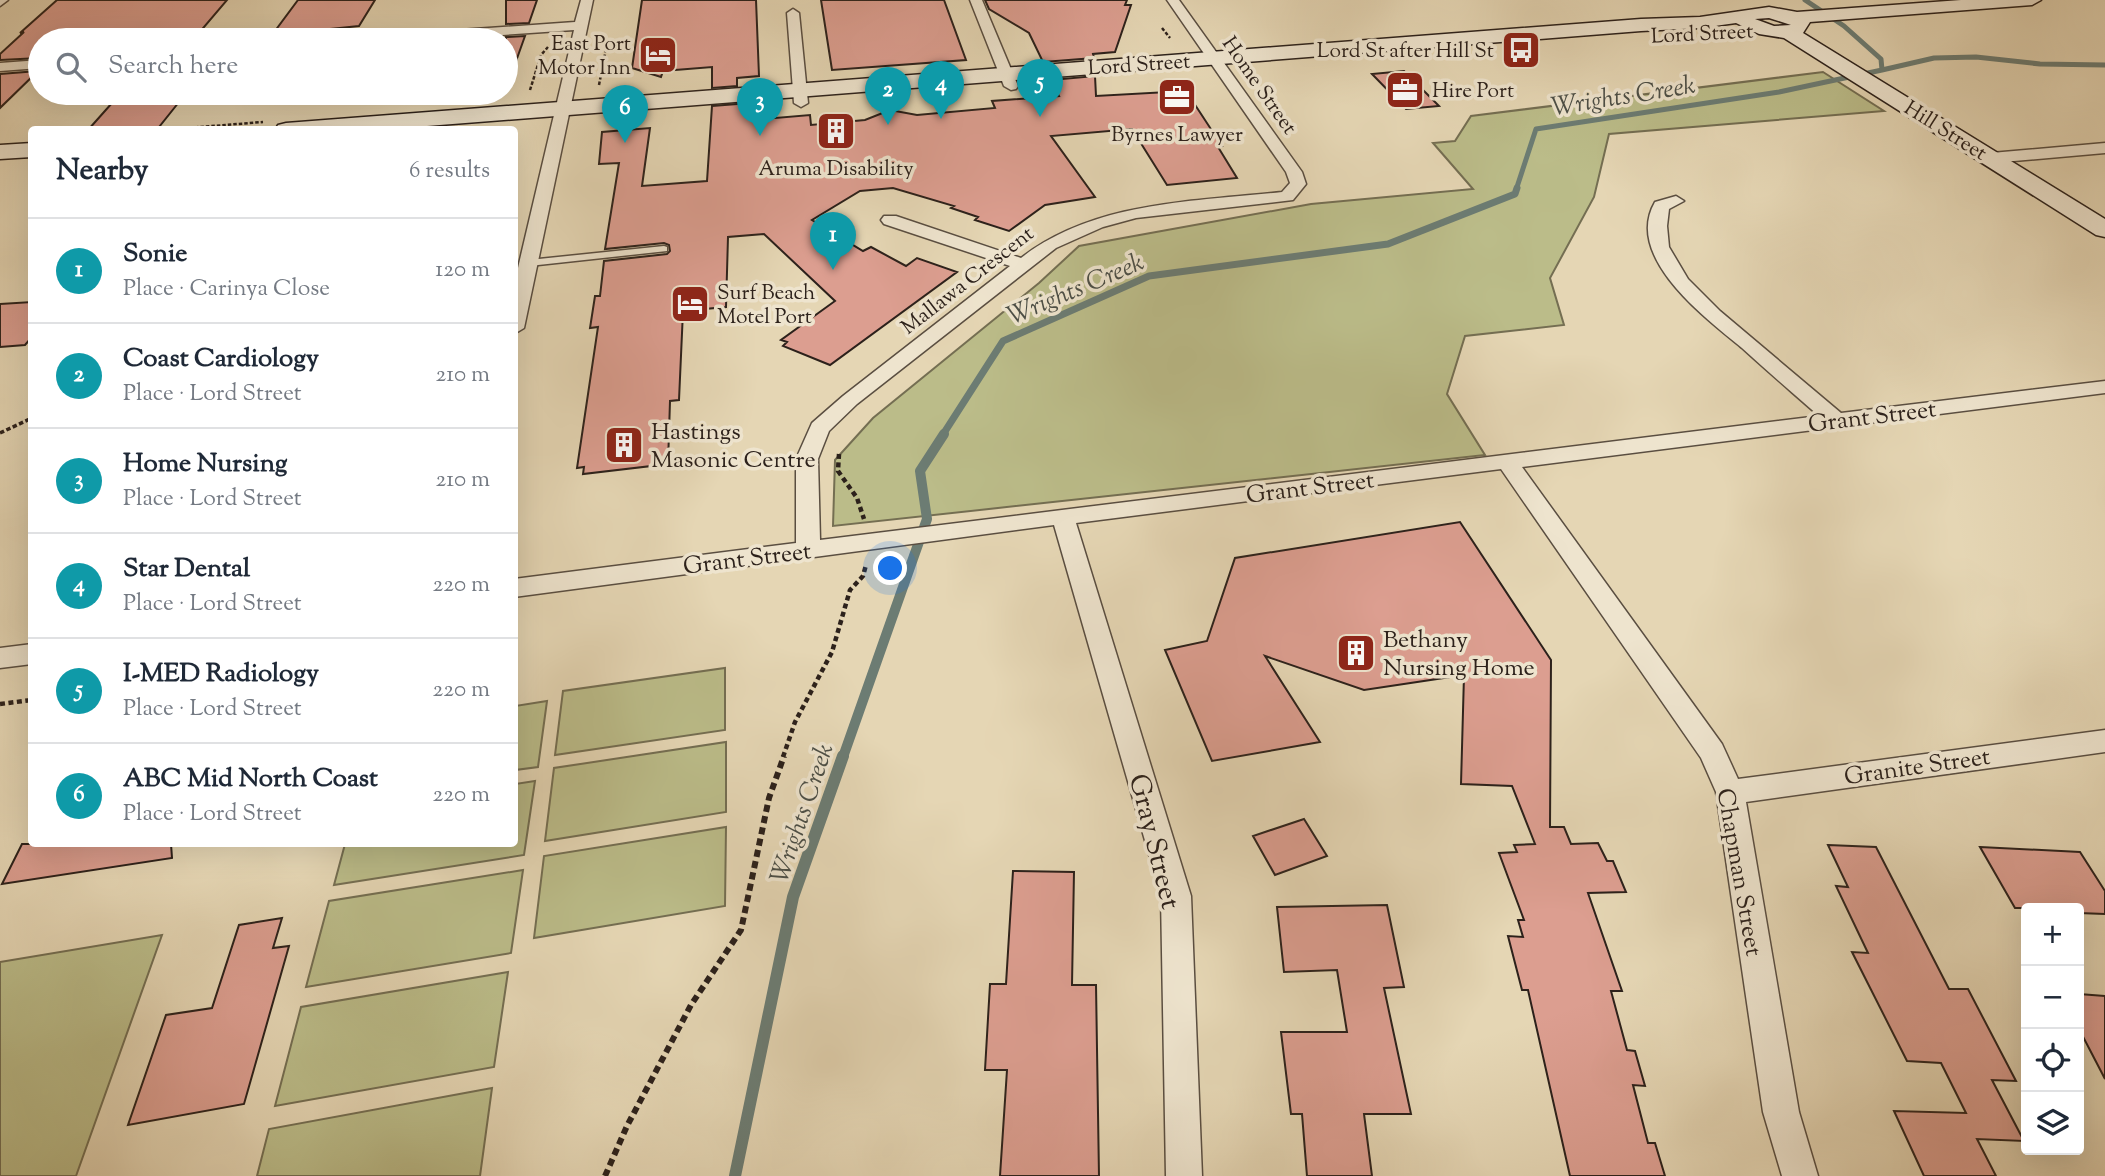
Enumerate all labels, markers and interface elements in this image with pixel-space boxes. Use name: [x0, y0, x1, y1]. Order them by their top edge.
street label: Lord Street: [1650, 17, 1754, 53]
search box: [28, 28, 518, 105]
bus stop icon: Lord St after Hill St: [1500, 29, 1542, 71]
place label: East Port Motor Inn: [538, 30, 631, 84]
street label: Home Street: [1213, 31, 1303, 141]
hotel icon: East Port Motor Inn: [637, 34, 679, 76]
place label: Lord St after Hill St: [1317, 37, 1494, 67]
street label: Lord Street: [1087, 47, 1191, 85]
icon: search: [52, 48, 90, 86]
text: Search here: [108, 48, 238, 85]
pin: 5: [1017, 59, 1063, 117]
pin: 4: [918, 61, 964, 119]
pin: 2: [865, 67, 911, 125]
water label: Wrights Creek: [1549, 68, 1698, 127]
office icon: Hire Port: [1384, 69, 1426, 111]
office icon: Byrnes Lawyer: [1156, 76, 1198, 118]
place label: Hire Port: [1432, 77, 1514, 107]
pin: 3: [737, 78, 783, 136]
pin: 6: [602, 85, 648, 143]
street label: Hill Street: [1898, 94, 1992, 169]
building icon: Aruma Disability: [815, 110, 857, 152]
place label: Byrnes Lawyer: [1111, 121, 1243, 151]
text: Nearby: [56, 150, 148, 193]
text: 6 results: [409, 155, 490, 188]
place label: Aruma Disability: [758, 155, 914, 185]
pin: 1: [810, 212, 856, 270]
street label: Mallawa Crescent: [895, 220, 1041, 343]
text: Sonie: [123, 236, 187, 273]
water label: Wrights Creek: [1002, 245, 1150, 336]
text: 1: [75, 254, 83, 287]
text: 120 m: [435, 254, 490, 287]
text: Place · Carinya Close: [123, 273, 330, 306]
place label: Surf Beach Motel Port: [717, 279, 815, 333]
hotel icon: Surf Beach Motel Port: [669, 283, 711, 325]
text: Coast Cardiology: [123, 341, 319, 378]
text: 2: [74, 359, 84, 392]
text: 210 m: [436, 359, 490, 392]
text: Place · Lord Street: [123, 378, 302, 411]
street label: Grant Street: [1806, 393, 1938, 443]
place label: Hastings Masonic Centre: [651, 416, 816, 478]
building icon: Hastings Masonic Centre: [603, 424, 645, 466]
text: Home Nursing: [123, 446, 287, 483]
text: 3: [74, 464, 84, 497]
text: 210 m: [436, 464, 490, 497]
street label: Grant Street: [1244, 464, 1376, 514]
text: Place · Lord Street: [123, 483, 302, 516]
street label: Grant Street: [681, 535, 813, 585]
text: Star Dental: [123, 551, 250, 588]
your location: [873, 551, 907, 585]
text: 4: [73, 569, 85, 602]
text: 220 m: [432, 569, 490, 602]
text: Place · Lord Street: [123, 588, 302, 621]
place label: Bethany Nursing Home: [1383, 624, 1535, 686]
building icon: Bethany Nursing Home: [1335, 632, 1377, 674]
text: I-MED Radiology: [123, 656, 319, 693]
text: 5: [75, 674, 83, 707]
text: 220 m: [432, 674, 490, 707]
text: Place · Lord Street: [123, 693, 302, 726]
water label: Wrights Creek: [762, 739, 845, 889]
street label: Granite Street: [1842, 741, 1992, 795]
text: ABC Mid North Coast: [123, 761, 378, 798]
street label: Gray Street: [1117, 770, 1189, 914]
text: 6: [73, 779, 85, 812]
text: 220 m: [432, 779, 490, 812]
street label: Chapman Street: [1707, 786, 1770, 959]
text: Place · Lord Street: [123, 798, 302, 831]
map controls: [2021, 903, 2084, 1155]
button: +: [2021, 903, 2084, 966]
button: −: [2021, 966, 2084, 1029]
button: locate: [2021, 1029, 2084, 1092]
button: layers: [2021, 1092, 2084, 1155]

